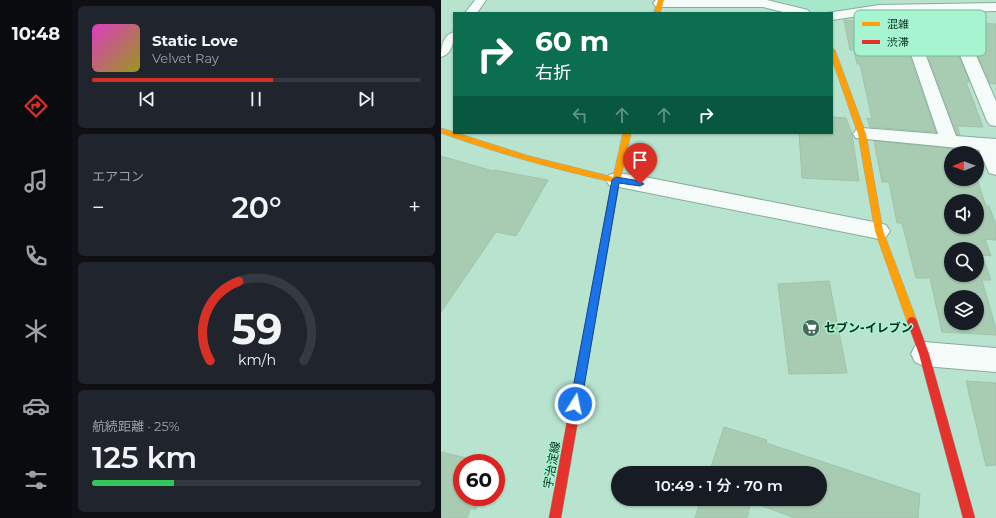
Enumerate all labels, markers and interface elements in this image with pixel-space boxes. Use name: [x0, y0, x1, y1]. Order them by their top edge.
legend: [854, 10, 986, 56]
text: 混雑: [887, 17, 909, 31]
text: 10:48: [12, 23, 60, 45]
text: 60 m: [535, 24, 609, 58]
icon: right: [469, 28, 521, 80]
text: Static Love: [152, 31, 238, 50]
text: 渋滞: [887, 35, 909, 49]
text: Velvet Ray: [152, 50, 219, 66]
text: 右折: [535, 62, 571, 84]
icon: previous: [136, 88, 158, 110]
icon: pause: [245, 88, 267, 110]
icon: next: [355, 88, 377, 110]
icon: directions: [22, 92, 50, 120]
icon: left: [569, 104, 591, 126]
icon: ahead: [611, 104, 633, 126]
icon: ahead: [653, 104, 675, 126]
icon: right: [695, 104, 717, 126]
pin: [623, 143, 657, 184]
north arrow: [944, 146, 984, 186]
map controls: [944, 146, 984, 330]
icon: arrive: [629, 149, 651, 171]
icon: music: [22, 167, 50, 195]
text: エアコン: [92, 168, 144, 184]
text: 20°: [231, 189, 282, 226]
text: −: [92, 194, 105, 221]
text: +: [408, 194, 421, 221]
button: sound: [944, 194, 984, 234]
icon: phone: [22, 242, 50, 270]
button: search: [944, 242, 984, 282]
button: layers: [944, 290, 984, 330]
text: 59: [231, 304, 282, 354]
icon: climate: [22, 317, 50, 345]
supermarket icon: セブン-イレブン: [801, 318, 821, 338]
place label: セブン-イレブン: [824, 320, 913, 335]
text: km/h: [237, 351, 276, 369]
position arrow: [554, 383, 596, 425]
icon: car: [22, 392, 50, 420]
text: 航続距離 · 25%: [92, 418, 179, 434]
text: 125 km: [92, 439, 197, 476]
street label: 宇治淀線: [540, 440, 563, 490]
speed limit sign: 60: [453, 454, 505, 506]
icon: filters: [22, 466, 50, 494]
text: 10:49 · 1 分 · 70 m: [655, 476, 783, 495]

